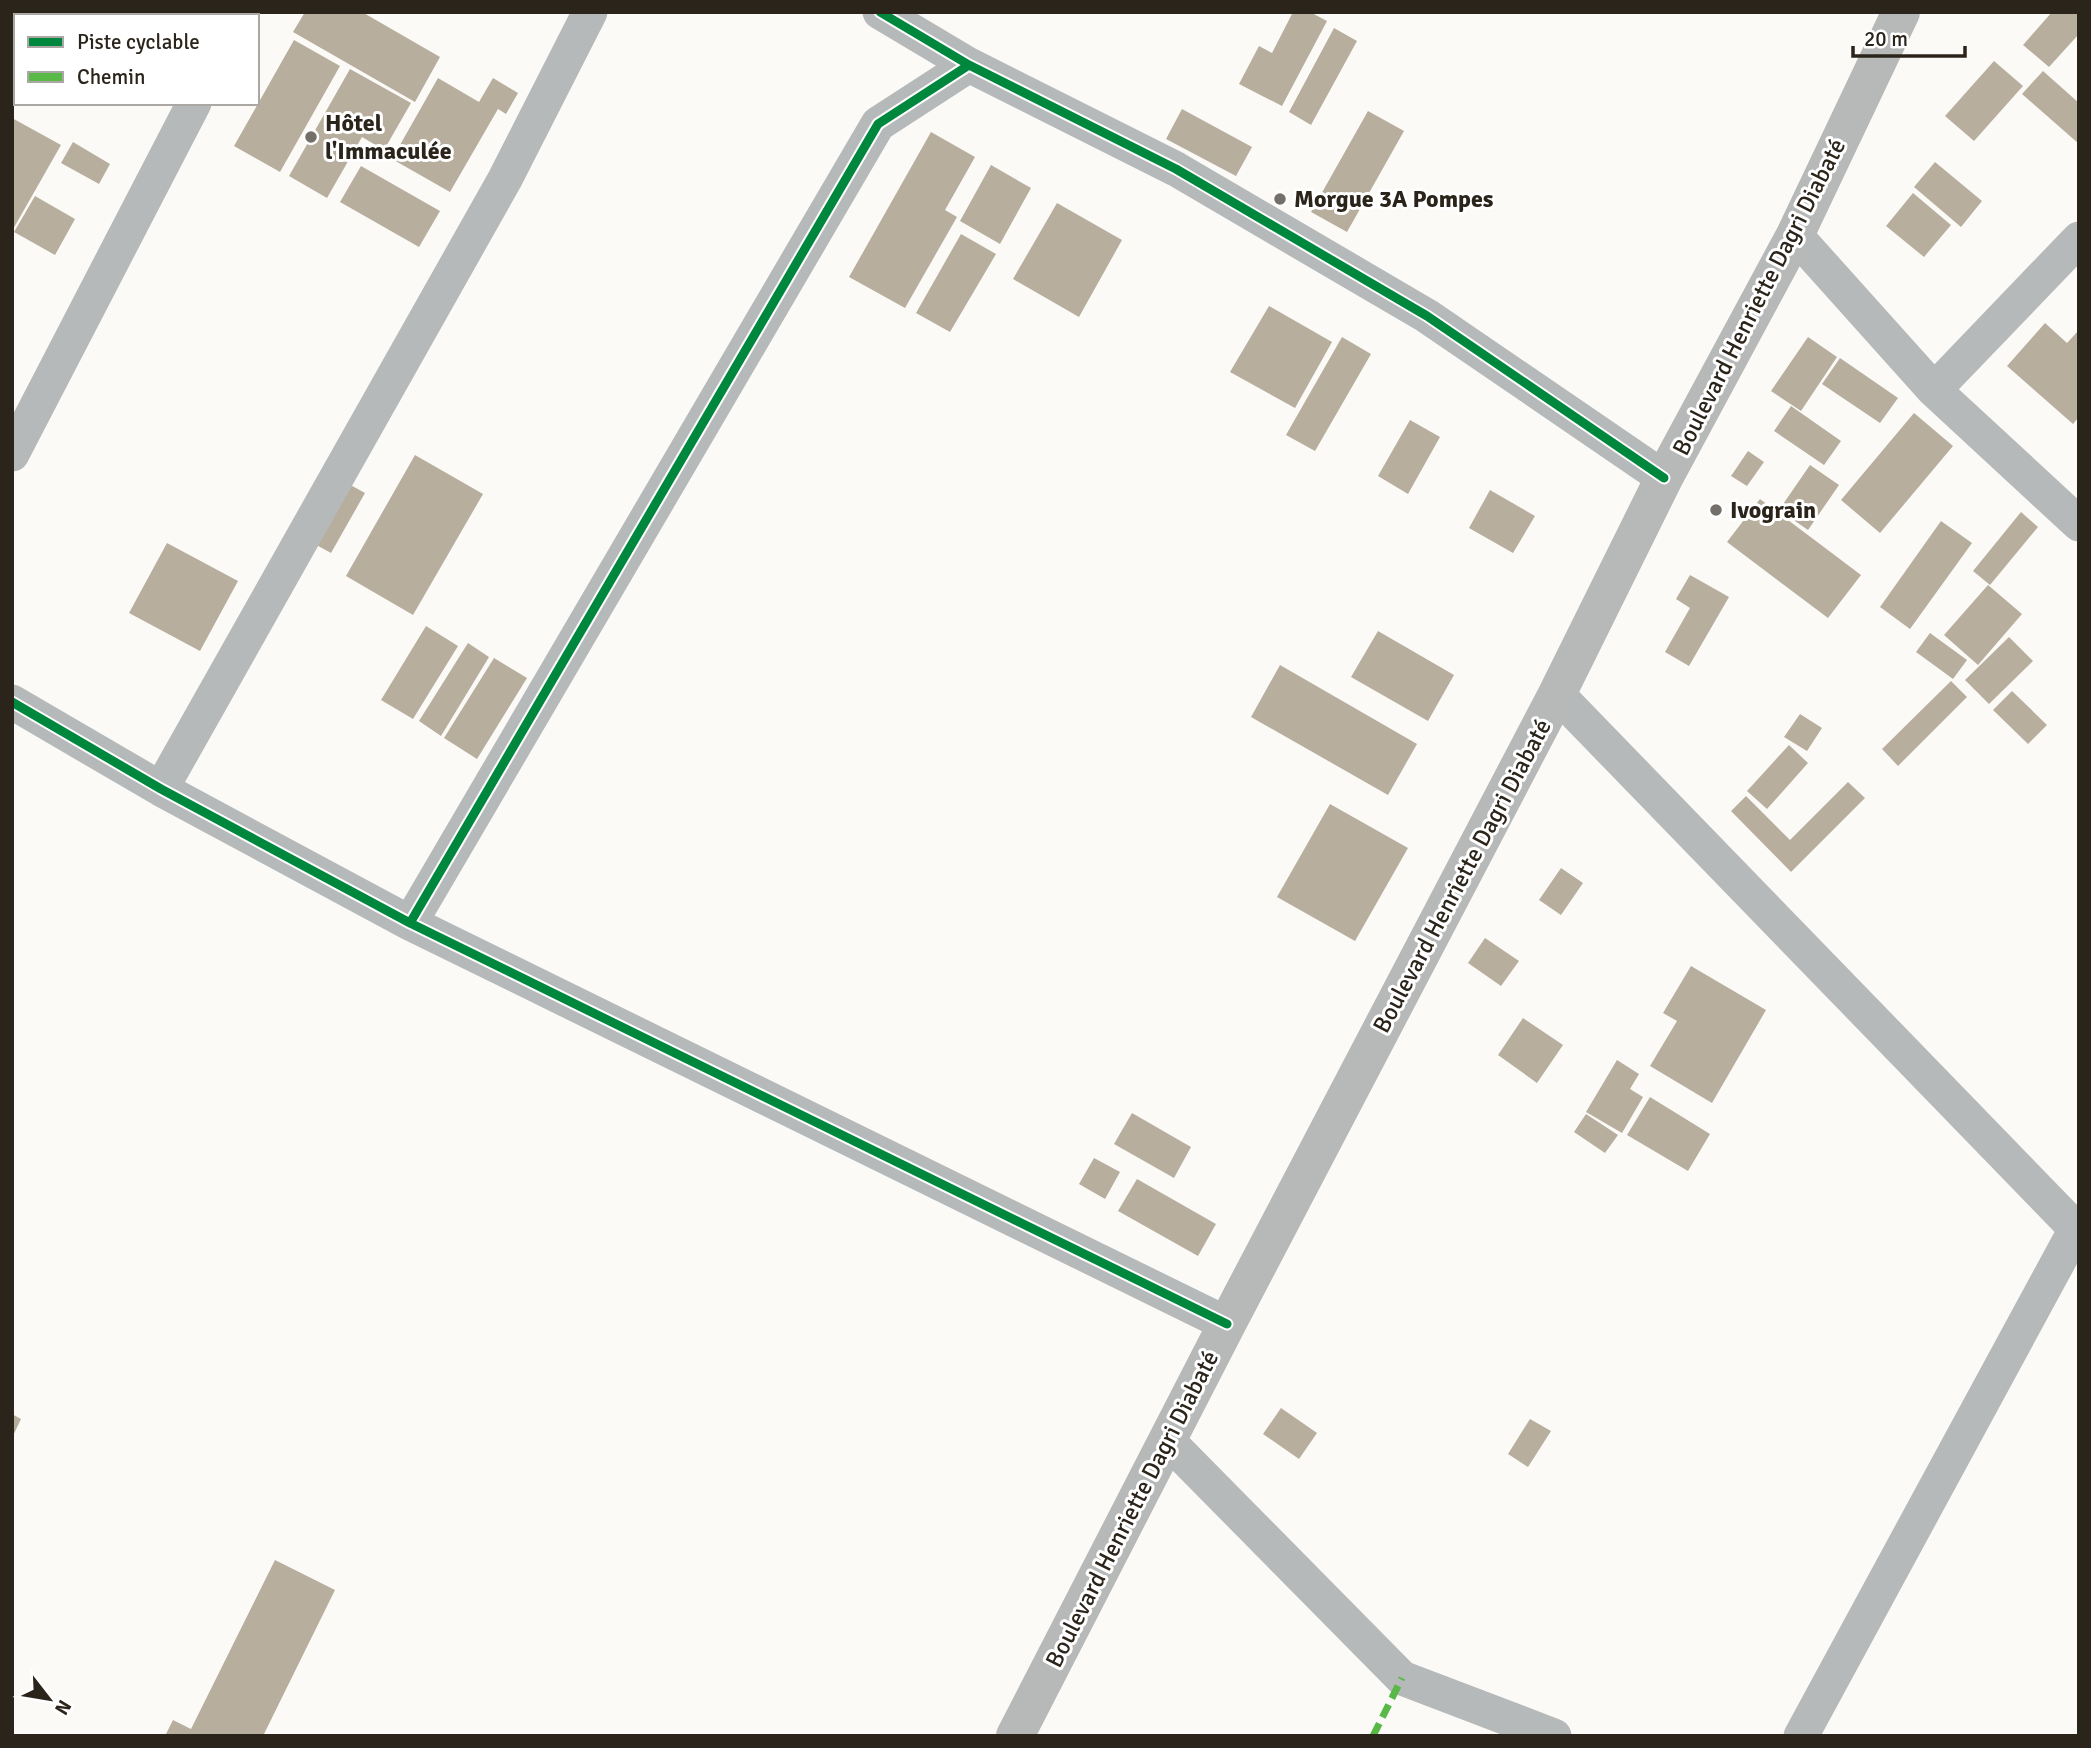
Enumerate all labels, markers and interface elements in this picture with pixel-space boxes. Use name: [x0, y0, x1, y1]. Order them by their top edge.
legend: [14, 14, 259, 105]
scale bar: [1853, 14, 1965, 58]
text: 20 m: [1864, 26, 1908, 52]
text: Piste cyclable: [77, 29, 200, 55]
text: Chemin: [77, 64, 146, 90]
place label: Hôtel l'Immaculée: [325, 108, 452, 166]
marker: Hôtel l'Immaculée: [303, 129, 319, 145]
street label: Boulevard Henriette Dagri Diabaté: [1666, 134, 1852, 460]
place label: Morgue 3A Pompes: [1294, 184, 1494, 214]
marker: Morgue 3A Pompes: [1272, 191, 1288, 207]
place label: Ivograin: [1730, 495, 1816, 525]
marker: Ivograin: [1708, 502, 1724, 518]
street label: Boulevard Henriette Dagri Diabaté: [1366, 714, 1558, 1038]
street label: Boulevard Henriette Dagri Diabaté: [1039, 1346, 1225, 1672]
north arrow: [14, 1664, 84, 1734]
text: N: [49, 1695, 76, 1719]

